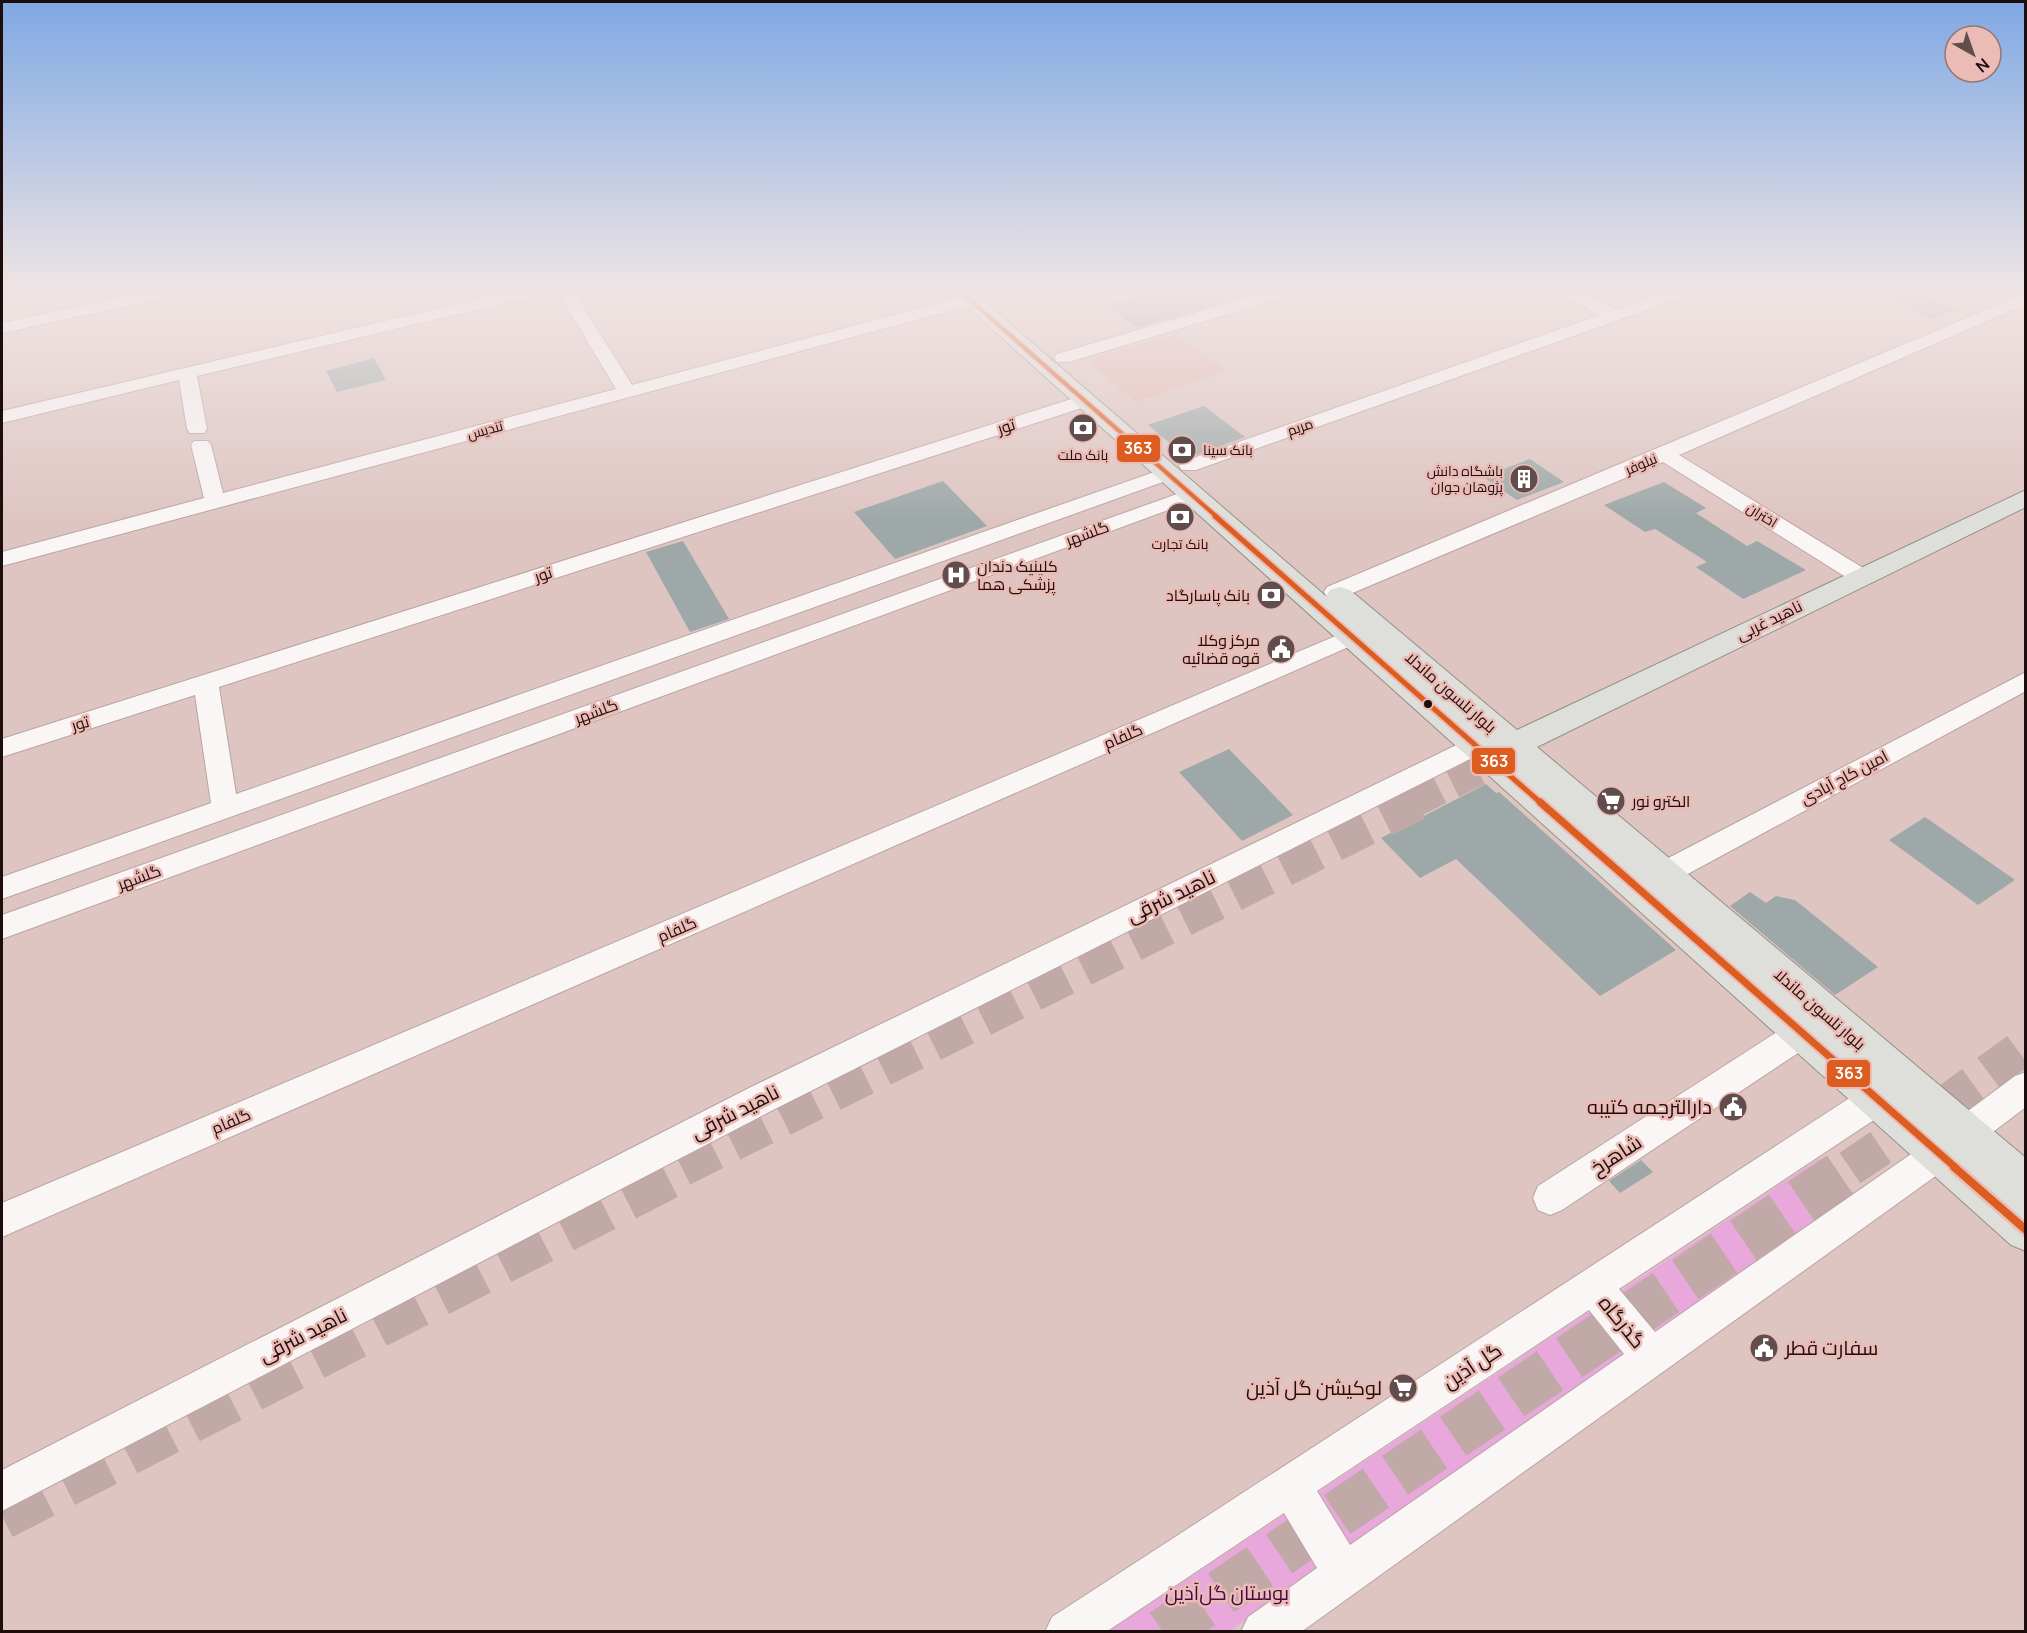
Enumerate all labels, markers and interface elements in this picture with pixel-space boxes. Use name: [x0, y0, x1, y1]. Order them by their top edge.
north arrow: [1943, 24, 2003, 84]
text: N: [1971, 53, 1994, 78]
bank icon: بانک ملت: [1067, 412, 1099, 444]
street label: تور: [993, 413, 1019, 440]
street label: مریم: [1284, 413, 1316, 441]
street label: تندیس: [465, 416, 505, 443]
line badge: 363: [1116, 434, 1161, 463]
bank icon: بانک سینا: [1166, 434, 1198, 466]
text: 363: [1124, 437, 1152, 459]
place label: بانک سینا: [1203, 440, 1253, 459]
place label: بانک ملت: [1058, 445, 1108, 464]
street label: نیلوفر: [1621, 448, 1660, 479]
place label: باشگاه دانش پژوهان جوان: [1427, 461, 1503, 497]
building icon: باشگاه دانش پژوهان جوان: [1508, 463, 1540, 495]
street label: اختران: [1743, 498, 1781, 531]
bank icon: بانک تجارت: [1164, 501, 1196, 533]
street label: گلشهر: [1061, 515, 1112, 551]
place label: بانک تجارت: [1152, 534, 1208, 553]
place label: کلینیک دندان پزشکی هما: [977, 555, 1058, 596]
hospital icon: کلینیک دندان پزشکی هما: [940, 559, 972, 591]
street label: تور: [530, 561, 556, 588]
bank icon: بانک پاسارگاد: [1255, 579, 1287, 611]
place label: بانک پاسارگاد: [1166, 584, 1250, 607]
street label: ناهید غربی: [1732, 595, 1806, 645]
place label: مرکز وکلا قوه قضائیه: [1182, 629, 1260, 669]
public building icon: مرکز وکلا قوه قضائیه: [1265, 633, 1297, 665]
street label: بلوار نلسون ماندلا: [1401, 646, 1501, 738]
street label: گلشهر: [570, 693, 621, 729]
unlabelled marker: [1422, 698, 1434, 710]
street label: تور: [67, 710, 92, 736]
street label: گلفام: [1100, 718, 1146, 755]
street label: امین کاج آبادی: [1796, 745, 1892, 810]
line badge: 363: [1471, 747, 1516, 775]
text: 363: [1480, 750, 1508, 772]
supermarket icon: الكترو نور: [1595, 785, 1627, 817]
place label: الكترو نور: [1631, 790, 1690, 812]
street label: گلشهر: [113, 859, 164, 895]
street label: ناهید شرقی: [1122, 862, 1220, 929]
street label: گلفام: [654, 911, 700, 948]
street label: بلوار نلسون ماندلا: [1770, 963, 1870, 1055]
line badge: 363: [1826, 1059, 1871, 1088]
text: 363: [1835, 1062, 1863, 1084]
street label: ناهید شرقی: [686, 1078, 784, 1145]
public building icon: دارالترجمه کتیبه: [1717, 1091, 1749, 1123]
place label: دارالترجمه کتیبه: [1587, 1093, 1712, 1120]
street label: گلفام: [208, 1103, 254, 1140]
street label: شاهرخ: [1585, 1128, 1647, 1182]
street label: گذرگاه: [1593, 1290, 1652, 1354]
street label: ناهید شرقی: [254, 1301, 352, 1368]
public building icon: سفارت قطر: [1748, 1332, 1780, 1364]
place label: سفارت قطر: [1784, 1334, 1878, 1361]
street label: گل آذین: [1437, 1336, 1507, 1395]
supermarket icon: لوکیشن گل آذین: [1387, 1372, 1419, 1404]
place label: لوکیشن گل آذین: [1246, 1374, 1382, 1401]
park label: بوستان گل‌آذین: [1165, 1579, 1289, 1606]

